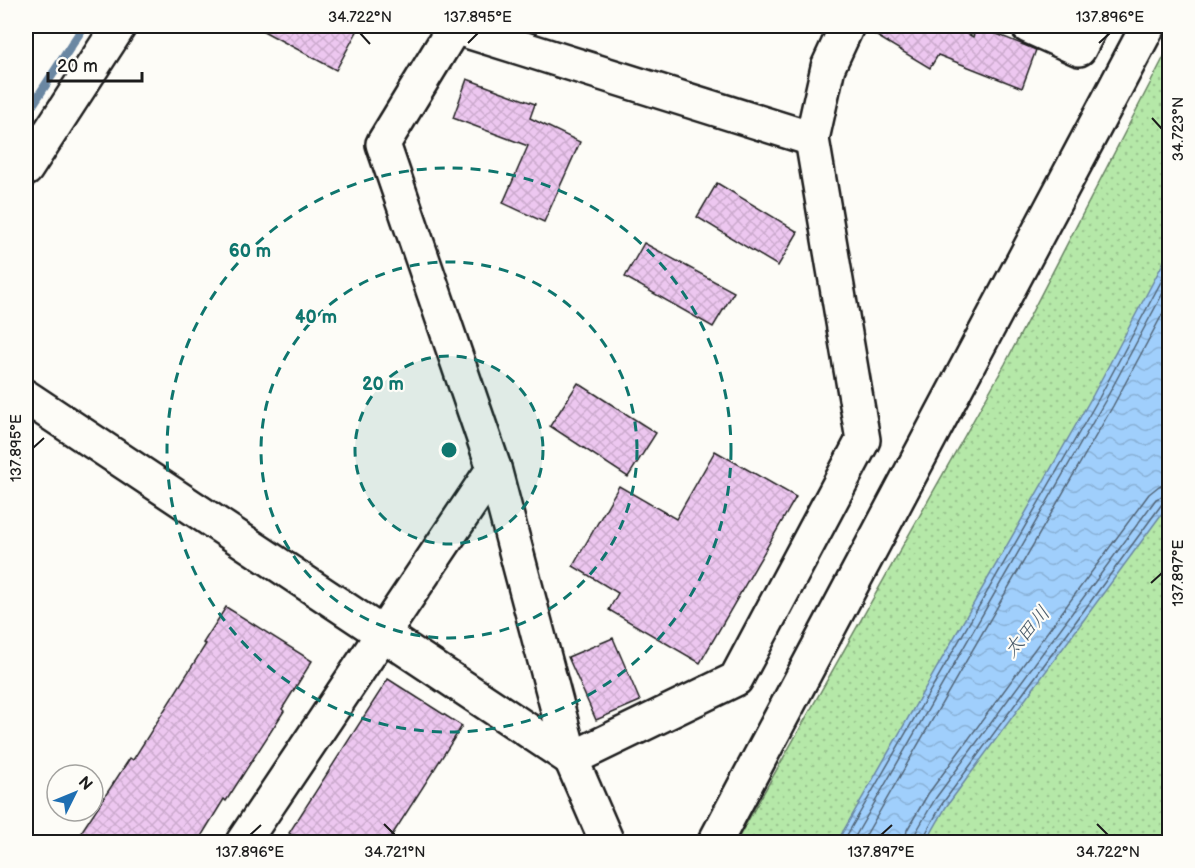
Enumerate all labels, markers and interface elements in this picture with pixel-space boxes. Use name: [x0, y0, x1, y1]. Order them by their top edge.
text: 34.722°N: [328, 8, 392, 27]
text: 137.895°E: [444, 8, 512, 27]
text: 137.896°E: [1076, 8, 1144, 27]
scale bar: [48, 45, 142, 83]
text: 20 m: [57, 56, 98, 77]
text: 34.723°N: [1169, 97, 1188, 161]
text: 60 m: [229, 241, 271, 262]
text: 40 m: [295, 307, 337, 328]
text: 20 m: [362, 374, 404, 395]
text: 137.895°E: [7, 414, 26, 482]
centre of rings: [439, 440, 459, 460]
text: 137.897°E: [1169, 539, 1188, 606]
water label: 太田川: [999, 601, 1055, 663]
north arrow: [45, 763, 105, 823]
text: N: [74, 773, 96, 795]
text: 137.896°E: [216, 843, 284, 862]
text: 34.721°N: [364, 843, 426, 862]
text: 137.897°E: [848, 843, 915, 862]
text: 34.722°N: [1076, 843, 1140, 862]

